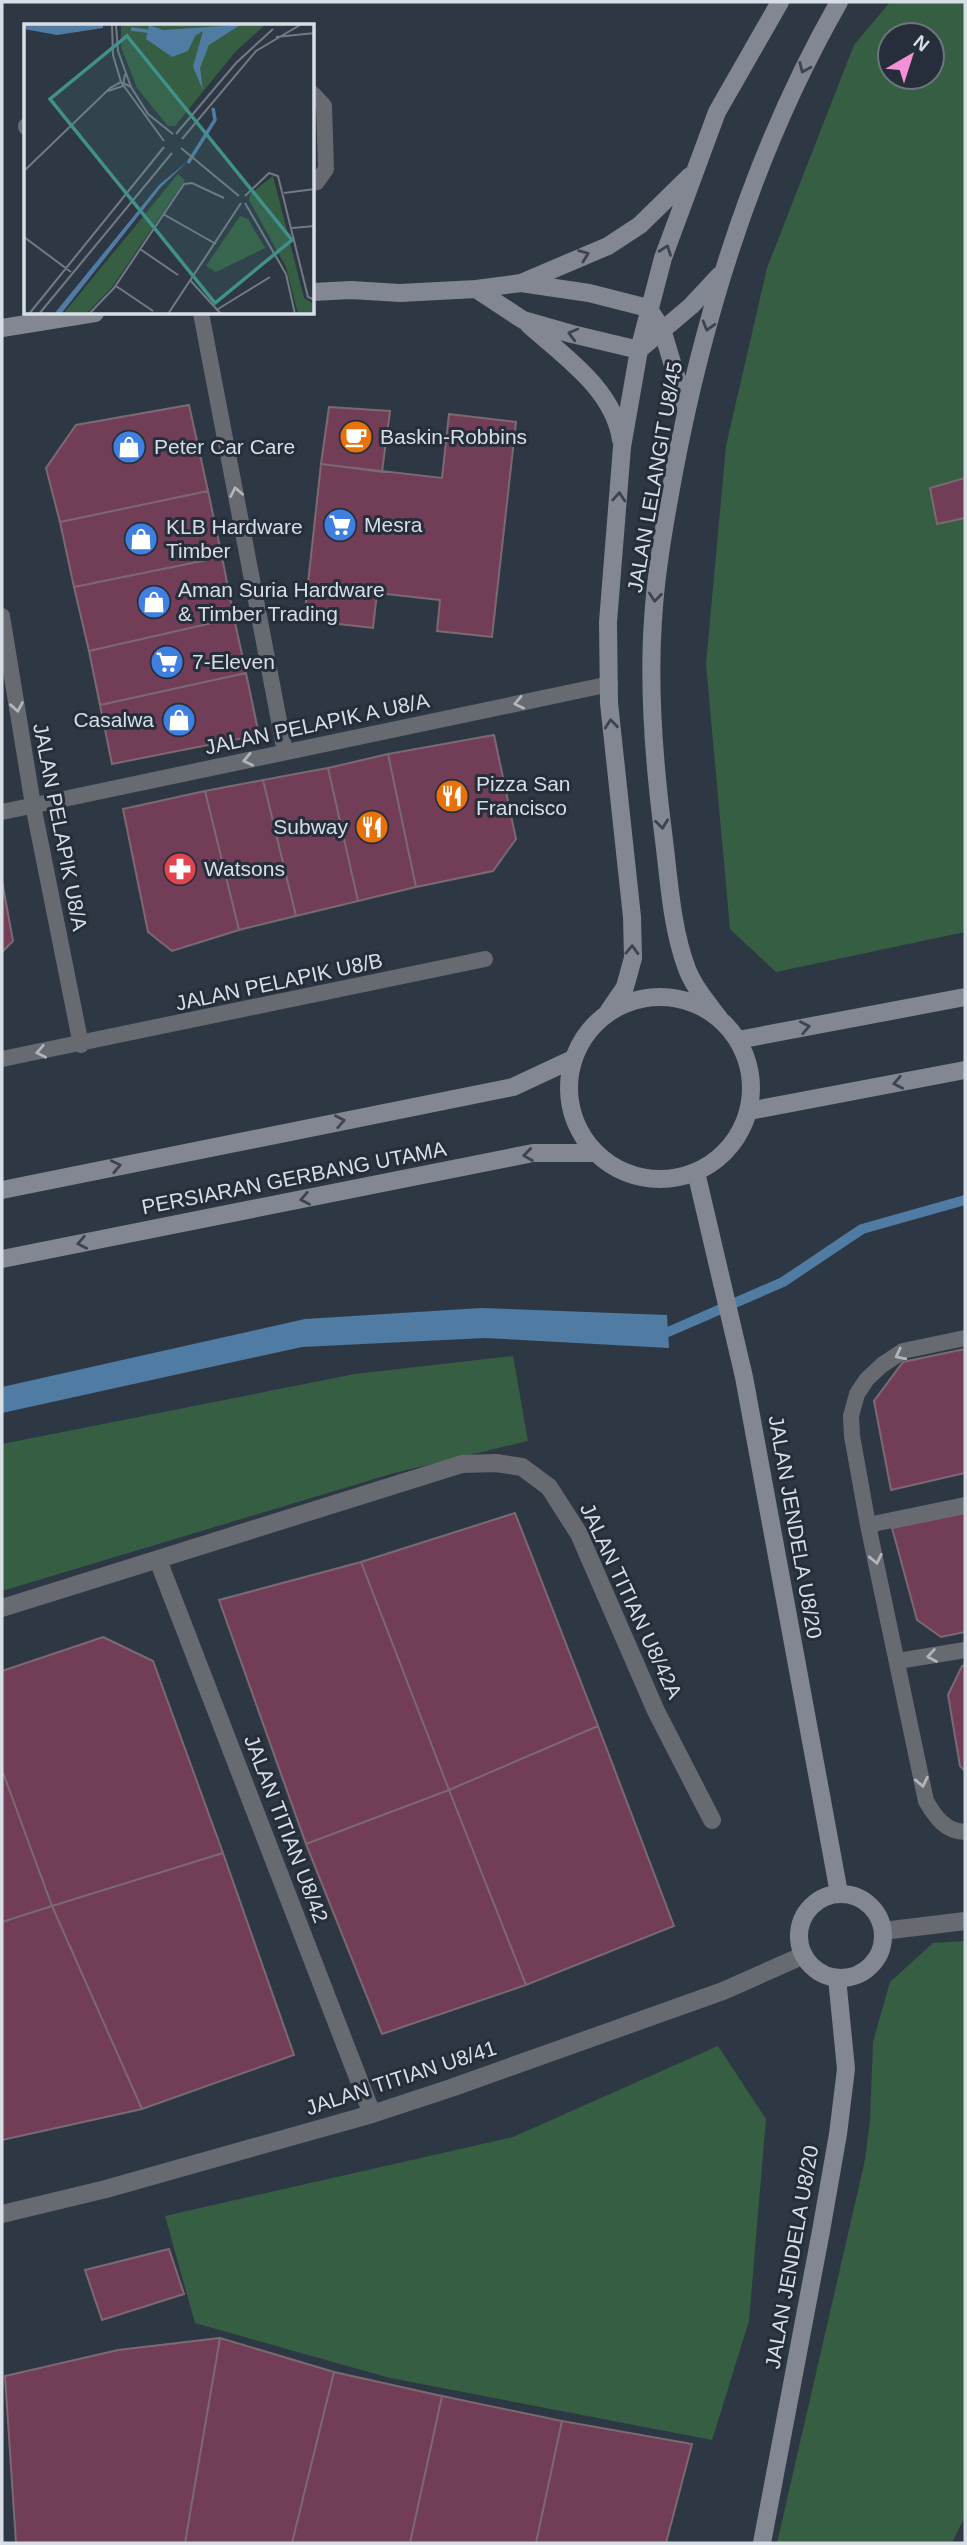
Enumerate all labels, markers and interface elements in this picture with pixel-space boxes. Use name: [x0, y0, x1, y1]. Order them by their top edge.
north arrow: [876, 21, 946, 91]
inset map: [24, 24, 315, 315]
text: N: [909, 31, 933, 56]
one-way arrow: [798, 60, 812, 73]
one-way arrow: [658, 244, 672, 256]
one-way arrow: [577, 250, 589, 264]
one-way arrow: [702, 320, 717, 332]
one-way arrow: [567, 328, 579, 342]
street label: JALAN LELANGIT U8/45: [623, 360, 686, 594]
cafe icon: Baskin-Robbins: [337, 418, 375, 456]
place label: Baskin-Robbins: [380, 425, 527, 448]
shop icon: Peter Car Care: [110, 428, 148, 466]
place label: Peter Car Care: [154, 435, 295, 458]
one-way arrow: [229, 486, 244, 498]
one-way arrow: [611, 491, 626, 502]
supermarket icon: Mesra: [321, 506, 359, 544]
place label: Mesra: [364, 513, 423, 536]
place label: KLB Hardware Timber: [166, 515, 303, 562]
shop icon: KLB Hardware Timber: [122, 520, 160, 558]
place label: Aman Suria Hardware & Timber Trading: [178, 578, 385, 625]
shop icon: Aman Suria Hardware & Timber Trading: [135, 583, 173, 621]
one-way arrow: [648, 592, 663, 603]
supermarket icon: 7-Eleven: [148, 643, 186, 681]
place label: 7-Eleven: [192, 650, 275, 673]
street label: JALAN PELAPIK A U8/A: [203, 688, 431, 759]
one-way arrow: [513, 694, 525, 709]
one-way arrow: [9, 701, 24, 713]
shop icon: Casalwa: [160, 701, 198, 739]
place label: Casalwa: [73, 708, 154, 731]
one-way arrow: [604, 718, 619, 729]
street label: JALAN PELAPIK U8/A: [29, 721, 92, 933]
one-way arrow: [242, 751, 254, 766]
place label: Pizza San Francisco: [476, 772, 571, 819]
restaurant icon: Pizza San Francisco: [433, 777, 471, 815]
restaurant icon: Subway: [353, 808, 391, 846]
place label: Subway: [273, 815, 348, 838]
one-way arrow: [655, 818, 670, 830]
pharmacy icon: Watsons: [161, 850, 199, 888]
place label: Watsons: [204, 857, 285, 880]
one-way arrow: [625, 944, 640, 955]
street label: JALAN PELAPIK U8/B: [173, 948, 385, 1015]
one-way arrow: [799, 1020, 811, 1035]
one-way arrow: [35, 1044, 47, 1059]
one-way arrow: [892, 1075, 904, 1090]
one-way arrow: [334, 1115, 346, 1130]
street label: PERSIARAN GERBANG UTAMA: [140, 1137, 448, 1218]
one-way arrow: [522, 1147, 534, 1162]
one-way arrow: [110, 1160, 122, 1175]
one-way arrow: [299, 1190, 311, 1205]
one-way arrow: [76, 1235, 88, 1250]
one-way arrow: [894, 1347, 907, 1361]
street label: JALAN JENDELA U8/20: [765, 1413, 826, 1640]
street label: JALAN TITIAN U8/42A: [576, 1499, 687, 1702]
one-way arrow: [867, 1553, 882, 1565]
one-way arrow: [926, 1648, 937, 1663]
street label: JALAN TITIAN U8/42: [240, 1732, 333, 1926]
one-way arrow: [914, 1776, 929, 1788]
street label: JALAN TITIAN U8/41: [303, 2036, 499, 2119]
street label: JALAN JENDELA U8/20: [761, 2143, 822, 2370]

